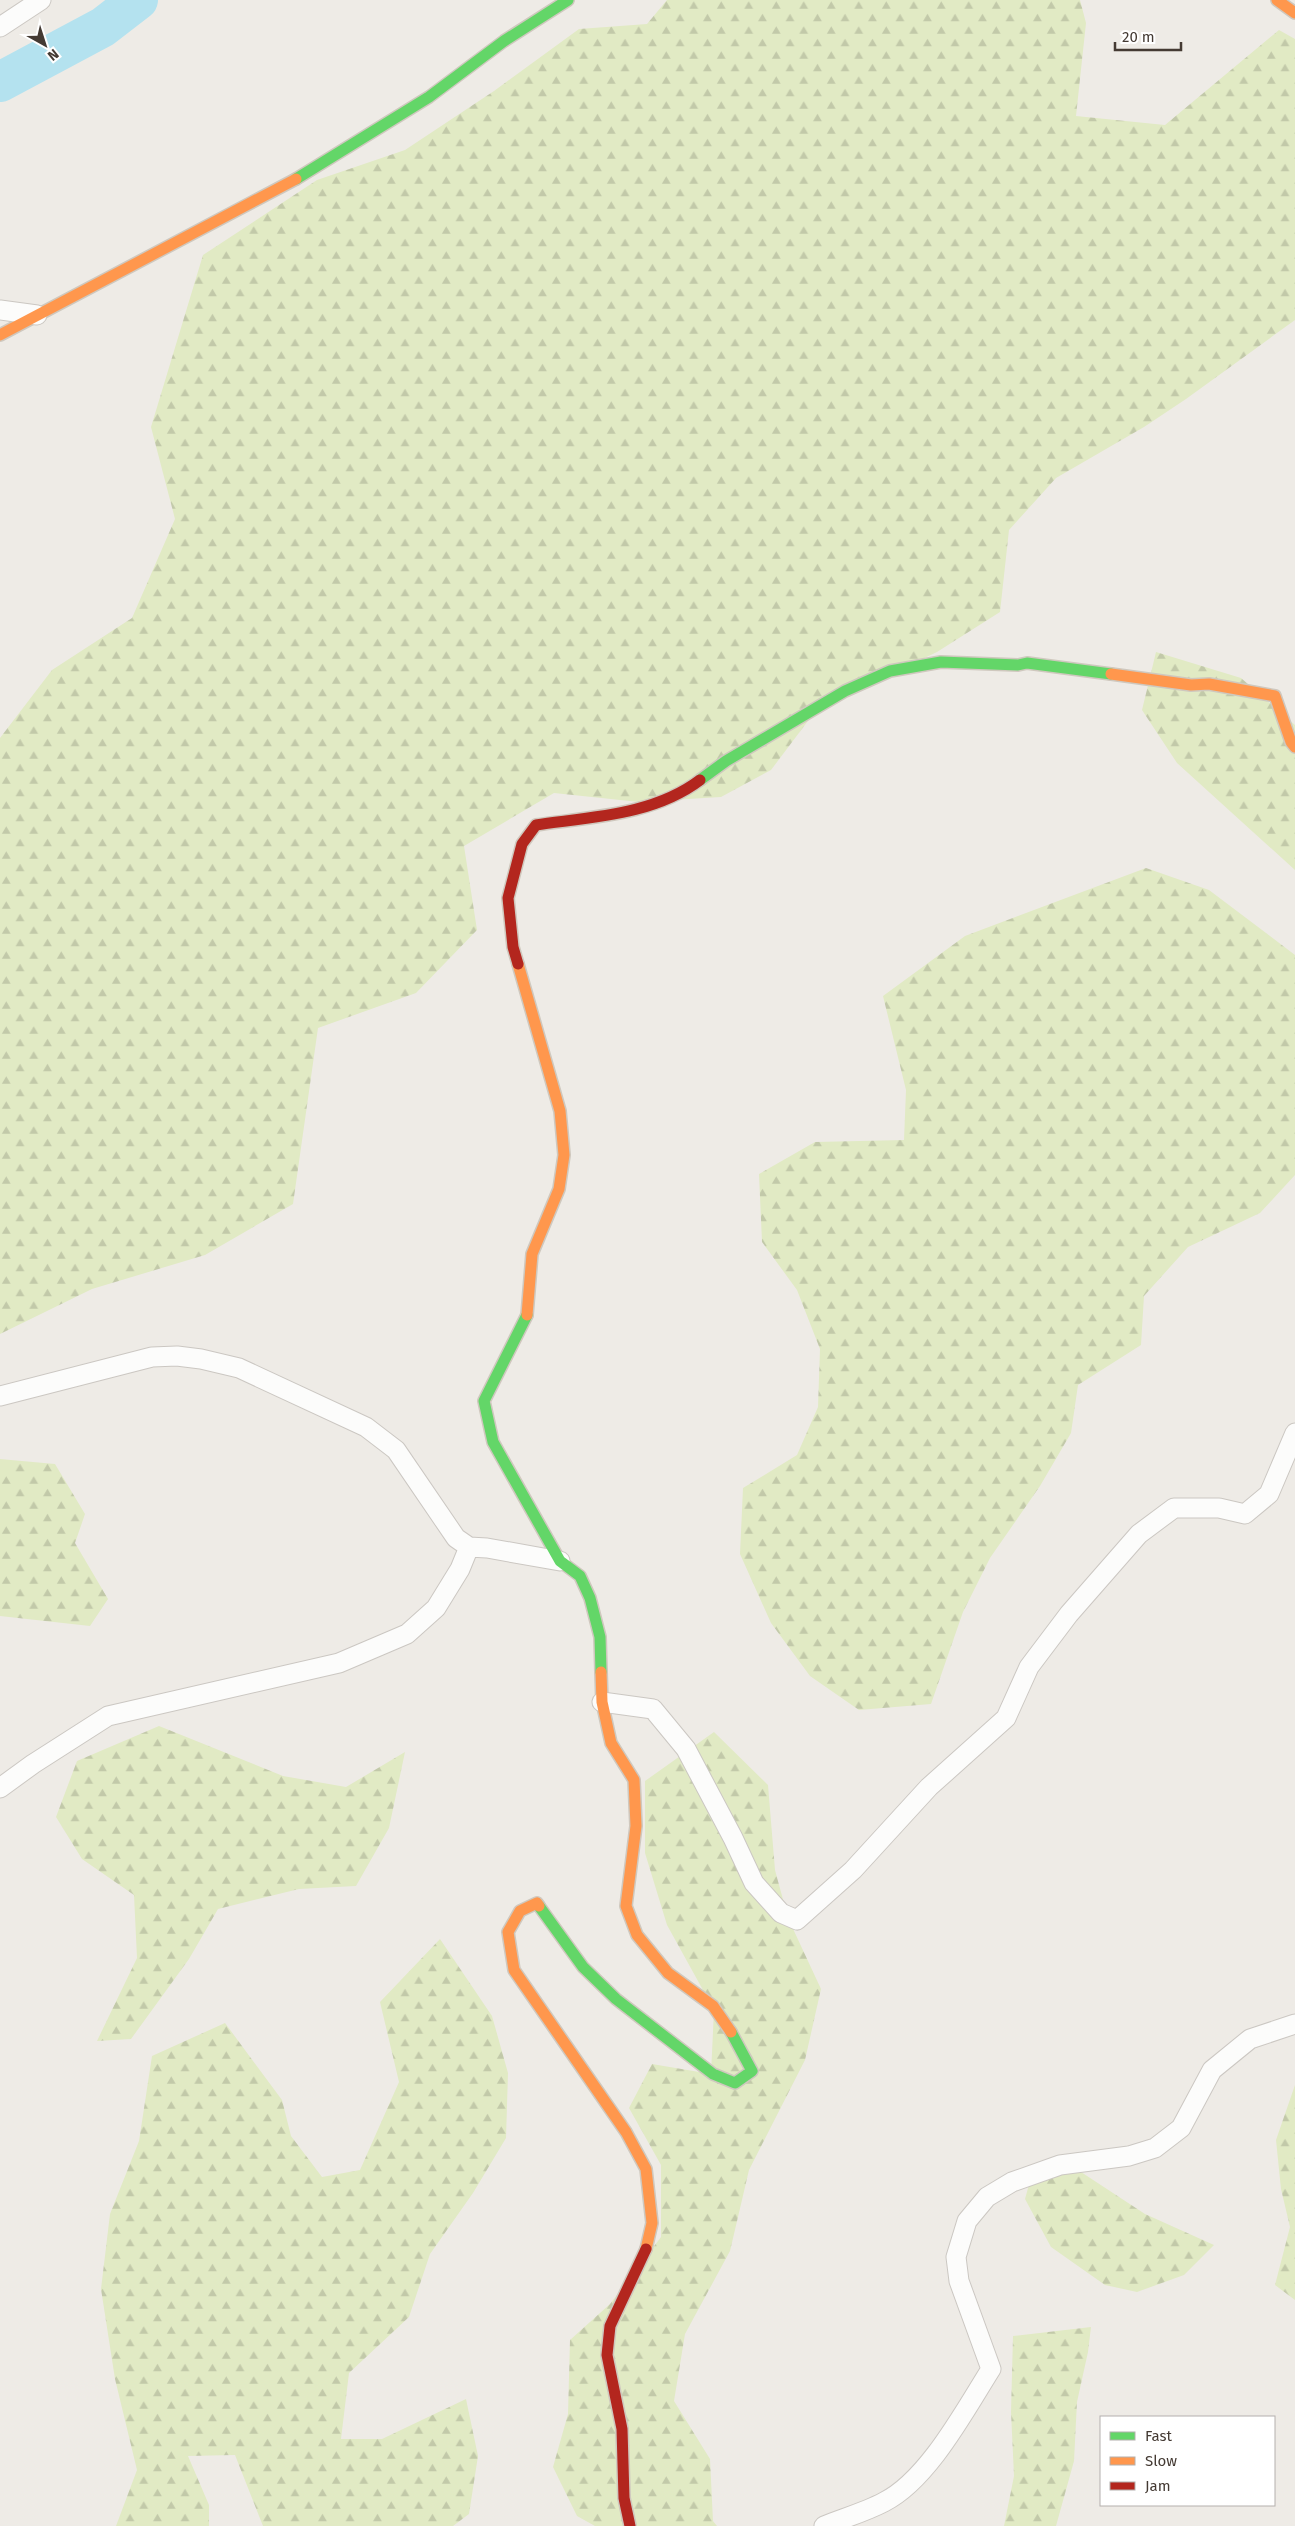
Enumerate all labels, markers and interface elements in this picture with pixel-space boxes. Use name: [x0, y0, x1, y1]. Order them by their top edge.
north arrow: [20, 20, 70, 70]
scale bar: [1115, 20, 1181, 52]
text: 20 m: [1122, 28, 1155, 46]
text: N: [44, 45, 62, 64]
legend: [1100, 2416, 1275, 2506]
text: Fast: [1145, 2427, 1172, 2445]
text: Slow: [1145, 2452, 1177, 2470]
text: Jam: [1145, 2477, 1171, 2495]

